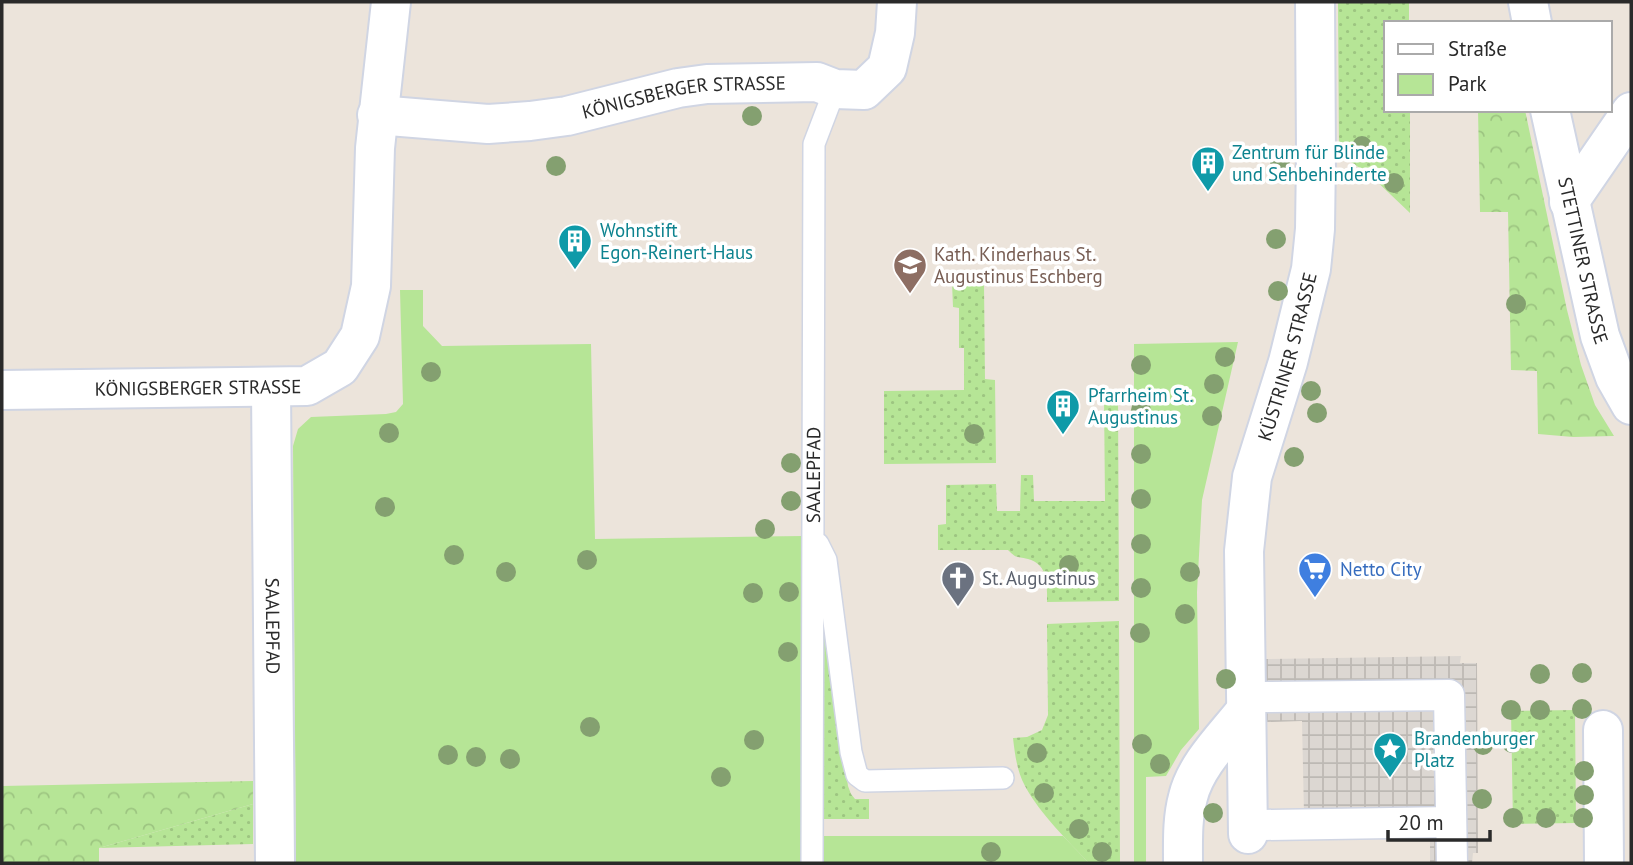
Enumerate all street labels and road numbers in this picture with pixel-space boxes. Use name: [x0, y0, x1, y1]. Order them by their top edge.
street label: KÖNIGSBERGER STRASSE: [579, 71, 786, 124]
street label: STETTINER STRASSE: [1553, 175, 1614, 347]
street label: KÜSTRINER STRASSE: [1252, 270, 1322, 444]
street label: KÖNIGSBERGER STRASSE: [94, 374, 301, 401]
street label: SAALEPFAD: [801, 427, 825, 523]
street label: SAALEPFAD: [261, 578, 285, 674]

